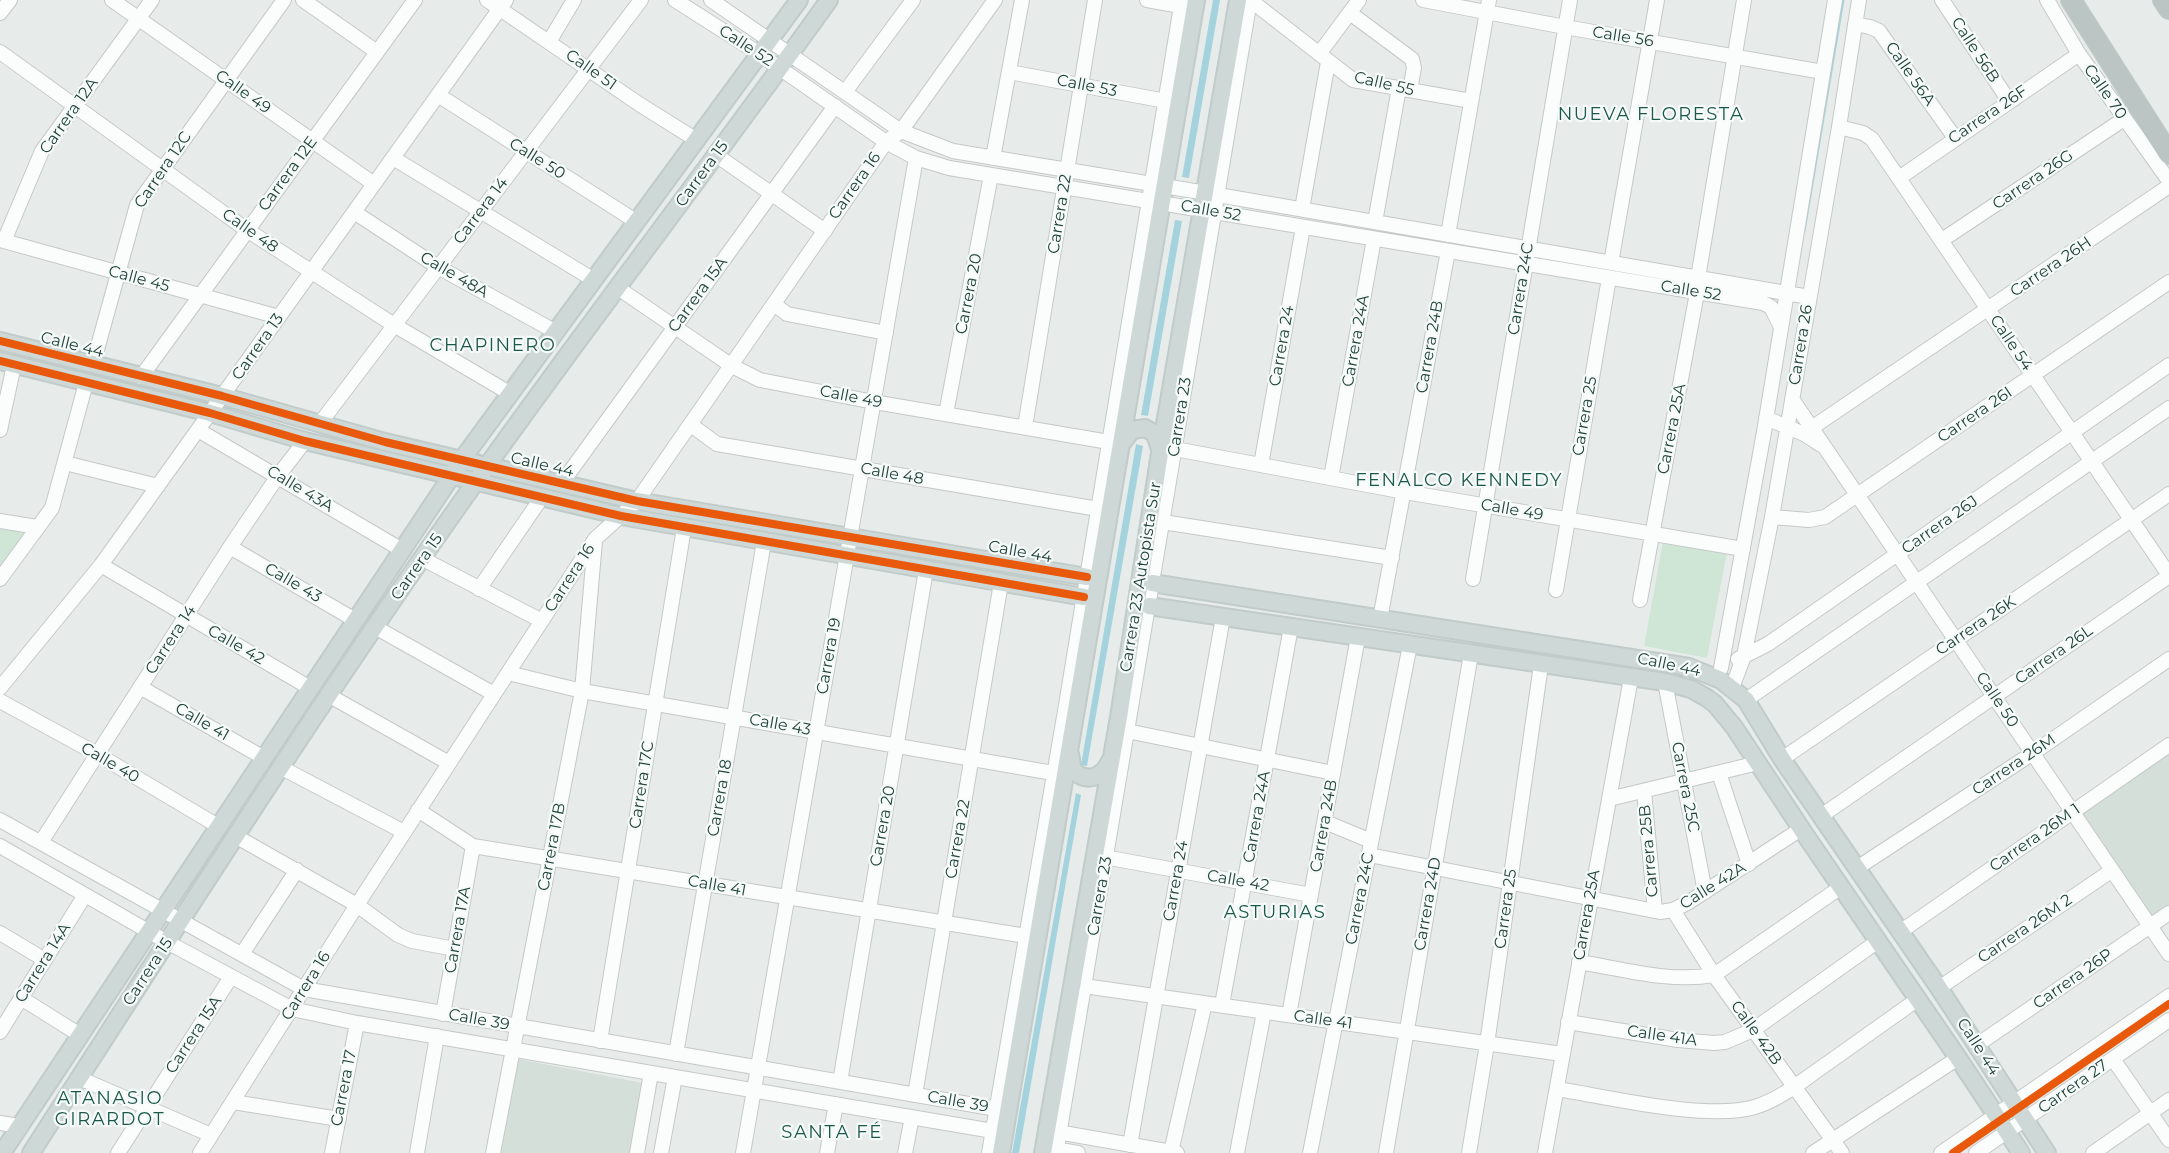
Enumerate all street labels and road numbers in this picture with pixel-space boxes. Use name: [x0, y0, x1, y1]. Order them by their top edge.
street label: Calle 56B: [1947, 14, 2003, 86]
street label: Calle 52: [715, 21, 777, 71]
street label: Calle 56: [1591, 23, 1655, 51]
street label: Calle 56A: [1881, 38, 1939, 110]
street label: Calle 51: [562, 46, 620, 94]
street label: Calle 70: [2079, 61, 2131, 123]
street label: Calle 49: [212, 66, 274, 118]
street label: Calle 55: [1352, 68, 1416, 100]
street label: Calle 53: [1055, 71, 1119, 101]
street label: Carrera 12A: [36, 74, 102, 158]
street label: Carrera 26F: [1945, 82, 2031, 148]
street label: Carrera 12C: [130, 128, 196, 212]
street label: Carrera 12E: [254, 133, 322, 215]
street label: Calle 50: [505, 134, 569, 184]
street label: Carrera 15: [672, 137, 732, 211]
street label: Carrera 26G: [1989, 146, 2077, 214]
street label: Carrera 16: [825, 149, 885, 223]
street label: Carrera 22: [1044, 173, 1076, 255]
street label: Carrera 14: [450, 174, 512, 248]
street label: Calle 52: [1179, 196, 1243, 226]
street label: Calle 48: [218, 205, 282, 257]
street label: Carrera 26H: [2007, 233, 2095, 301]
street label: Carrera 24C: [1504, 242, 1538, 336]
street label: Calle 48A: [417, 248, 491, 302]
street label: Carrera 20: [952, 252, 986, 336]
street label: Carrera 15A: [664, 254, 732, 336]
street label: Calle 45: [106, 262, 172, 296]
street label: Calle 52: [1659, 277, 1723, 305]
street label: Carrera 24A: [1338, 294, 1374, 388]
street label: Carrera 24B: [1412, 299, 1448, 395]
street label: Carrera 26: [1785, 303, 1817, 387]
street label: Carrera 24: [1265, 304, 1299, 388]
street label: Carrera 13: [228, 310, 288, 384]
street label: Calle 54: [1985, 312, 2037, 374]
street label: Calle 44: [38, 328, 106, 362]
street label: Carrera 25: [1569, 375, 1601, 457]
street label: Carrera 23: [1164, 376, 1196, 458]
street label: Calle 49: [818, 382, 884, 412]
street label: Carrera 25A: [1654, 382, 1690, 476]
street label: Carrera 26I: [1934, 383, 2016, 447]
street label: Calle 44: [509, 448, 575, 482]
street label: Calle 48: [859, 459, 925, 489]
street label: Calle 43A: [263, 462, 337, 516]
street label: Carrera 23 Autopista Sur: [1116, 480, 1166, 674]
street label: Carrera 26J: [1898, 492, 1982, 558]
street label: Calle 49: [1479, 495, 1545, 525]
street label: Carrera 15: [387, 530, 447, 604]
street label: Calle 44: [987, 537, 1053, 567]
street label: Carrera 16: [541, 540, 599, 616]
street label: Calle 43: [261, 559, 325, 607]
street label: Carrera 26K: [1932, 592, 2020, 660]
street label: Carrera 14: [142, 602, 200, 678]
street label: Carrera 19: [813, 616, 845, 696]
street label: Calle 42: [204, 621, 268, 669]
street label: Carrera 26L: [2011, 621, 2097, 689]
street label: Calle 44: [1636, 649, 1702, 681]
street label: Calle 50: [1971, 669, 2023, 731]
street label: Calle 41: [172, 699, 232, 745]
street label: Calle 43: [748, 710, 812, 740]
street label: Carrera 26M: [1969, 730, 2059, 800]
street label: Calle 40: [77, 739, 143, 787]
street label: Carrera 17C: [626, 740, 658, 830]
street label: Carrera 25C: [1667, 740, 1703, 834]
street label: Carrera 18: [704, 758, 736, 838]
street label: Carrera 24A: [1239, 770, 1275, 864]
street label: Carrera 24B: [1306, 778, 1342, 874]
street label: Carrera 20: [866, 784, 900, 868]
street label: Carrera 22: [942, 798, 974, 880]
street label: Carrera 26M 1: [1986, 800, 2084, 876]
street label: Carrera 17B: [534, 801, 570, 893]
street label: Carrera 25B: [1635, 804, 1663, 898]
street label: Carrera 24: [1159, 839, 1193, 923]
street label: Carrera 24C: [1342, 852, 1378, 946]
street label: Carrera 23: [1084, 855, 1116, 937]
street label: Carrera 24D: [1410, 856, 1446, 952]
street label: Calle 42A: [1676, 858, 1750, 914]
street label: Calle 42: [1205, 866, 1271, 896]
street label: Carrera 25: [1491, 868, 1521, 950]
street label: Carrera 25A: [1570, 868, 1604, 962]
street label: Calle 41: [686, 871, 748, 901]
street label: Carrera 17A: [441, 885, 475, 975]
street label: Carrera 26M 2: [1974, 890, 2076, 968]
street label: Carrera 14A: [11, 920, 75, 1006]
street label: Carrera 15: [119, 934, 177, 1010]
street label: Carrera 26P: [2030, 945, 2116, 1013]
street label: Carrera 16: [277, 948, 335, 1024]
street label: Carrera 15A: [162, 993, 226, 1077]
street label: Calle 42B: [1726, 997, 1786, 1069]
street label: Calle 39: [447, 1005, 511, 1035]
street label: Calle 41: [1292, 1006, 1354, 1034]
street label: Calle 44: [1952, 1015, 2004, 1079]
street label: Calle 41A: [1626, 1022, 1698, 1050]
street label: Carrera 17: [327, 1048, 361, 1128]
street label: Carrera 27: [2034, 1056, 2112, 1118]
street label: Calle 39: [926, 1087, 990, 1117]

